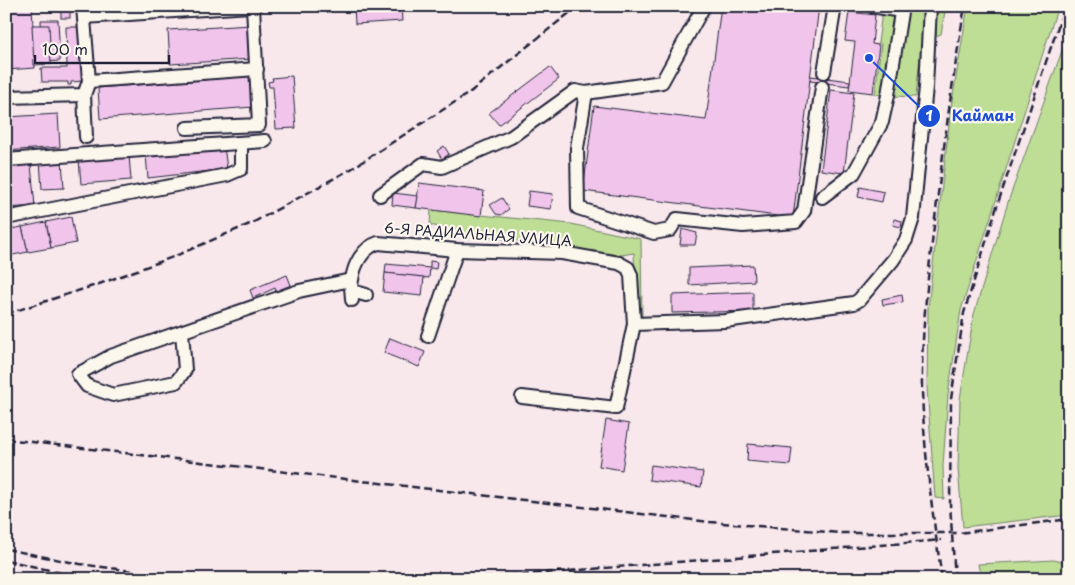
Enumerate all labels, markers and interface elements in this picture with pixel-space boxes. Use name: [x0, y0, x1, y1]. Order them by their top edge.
scale bar: [35, 32, 169, 64]
text: 100 m: [42, 37, 88, 60]
callout: Кайман: [916, 101, 1024, 131]
text: 1: [925, 103, 933, 126]
text: Кайман: [952, 103, 1014, 126]
street label: 6-Я РАДИАЛЬНАЯ УЛИЦА: [383, 217, 573, 251]

